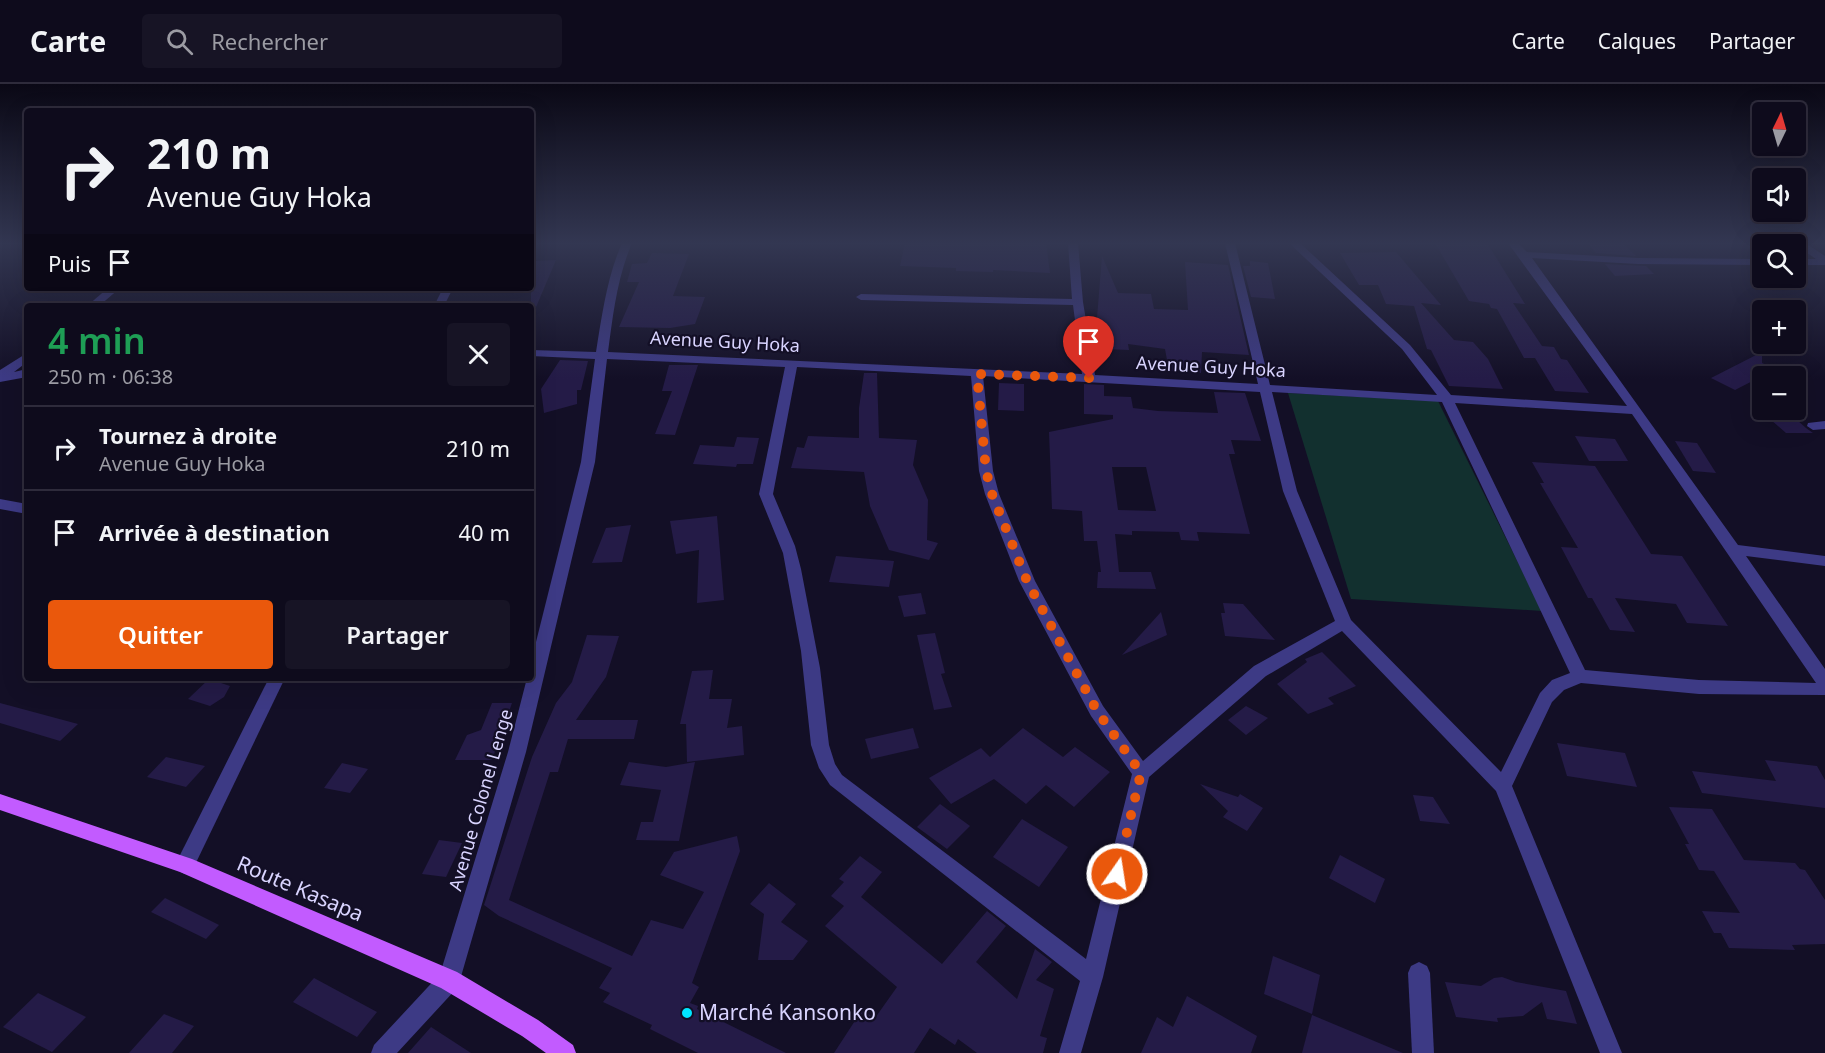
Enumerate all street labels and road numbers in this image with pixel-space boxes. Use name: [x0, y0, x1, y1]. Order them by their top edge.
street label: Avenue Guy Hoka: [650, 325, 801, 357]
street label: Avenue Guy Hoka: [1136, 350, 1287, 382]
street label: Avenue Colonel Lenge: [443, 706, 518, 893]
street label: Route Kasapa: [233, 849, 368, 927]

